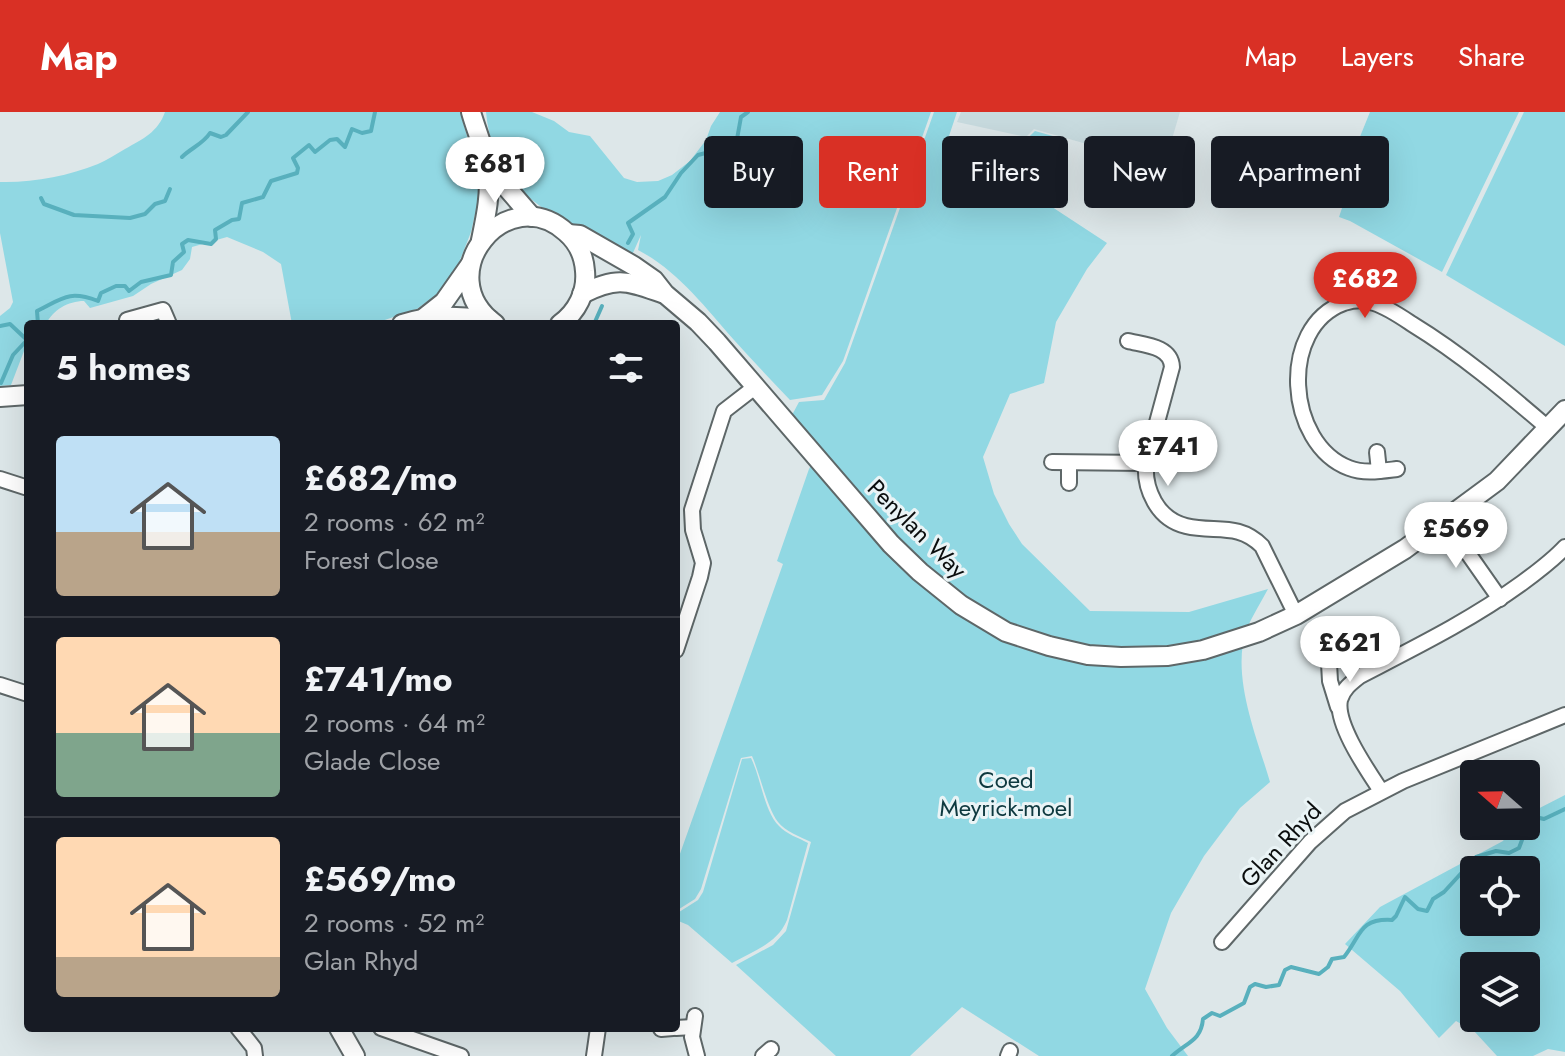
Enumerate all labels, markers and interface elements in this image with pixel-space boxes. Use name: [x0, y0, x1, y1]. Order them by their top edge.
text: Map: [40, 29, 118, 84]
text: Map: [1245, 36, 1297, 77]
text: Layers: [1341, 36, 1414, 77]
text: Share: [1458, 36, 1525, 77]
chip: Buy: [704, 136, 803, 208]
chip: Rent: [819, 136, 926, 208]
chip: Filters: [942, 136, 1068, 208]
chip: New: [1084, 136, 1195, 208]
chip: Apartment: [1211, 136, 1389, 208]
pin: £681: [448, 137, 542, 205]
text: £681: [464, 144, 526, 182]
pin: £682: [1318, 252, 1412, 320]
text: £682: [1332, 259, 1398, 297]
text: 5 homes: [56, 344, 190, 393]
icon: filters: [604, 346, 648, 390]
pin: £741: [1121, 420, 1215, 488]
text: £741: [1137, 427, 1199, 465]
text: £682/mo: [304, 454, 457, 503]
icon: home: [120, 468, 216, 564]
street label: Penylan Way: [860, 471, 975, 587]
pin: £569: [1409, 502, 1503, 570]
text: 2 rooms · 62 m²: [304, 503, 485, 541]
text: £569: [1422, 509, 1490, 547]
text: Forest Close: [304, 541, 439, 579]
pin: £621: [1303, 616, 1397, 684]
text: £621: [1318, 623, 1382, 661]
text: £741/mo: [304, 655, 453, 704]
icon: home: [120, 669, 216, 765]
text: 2 rooms · 64 m²: [304, 704, 485, 742]
text: Glade Close: [304, 742, 441, 780]
north arrow: [1460, 760, 1540, 840]
map controls: [1460, 760, 1540, 1032]
park label: Coed Meyrick-moel: [939, 762, 1073, 825]
street label: Glan Rhyd: [1232, 794, 1329, 895]
text: £569/mo: [304, 855, 456, 904]
button: locate: [1460, 856, 1540, 936]
icon: home: [120, 869, 216, 965]
text: 2 rooms · 52 m²: [304, 904, 484, 942]
text: Glan Rhyd: [304, 942, 418, 980]
button: layers: [1460, 952, 1540, 1032]

